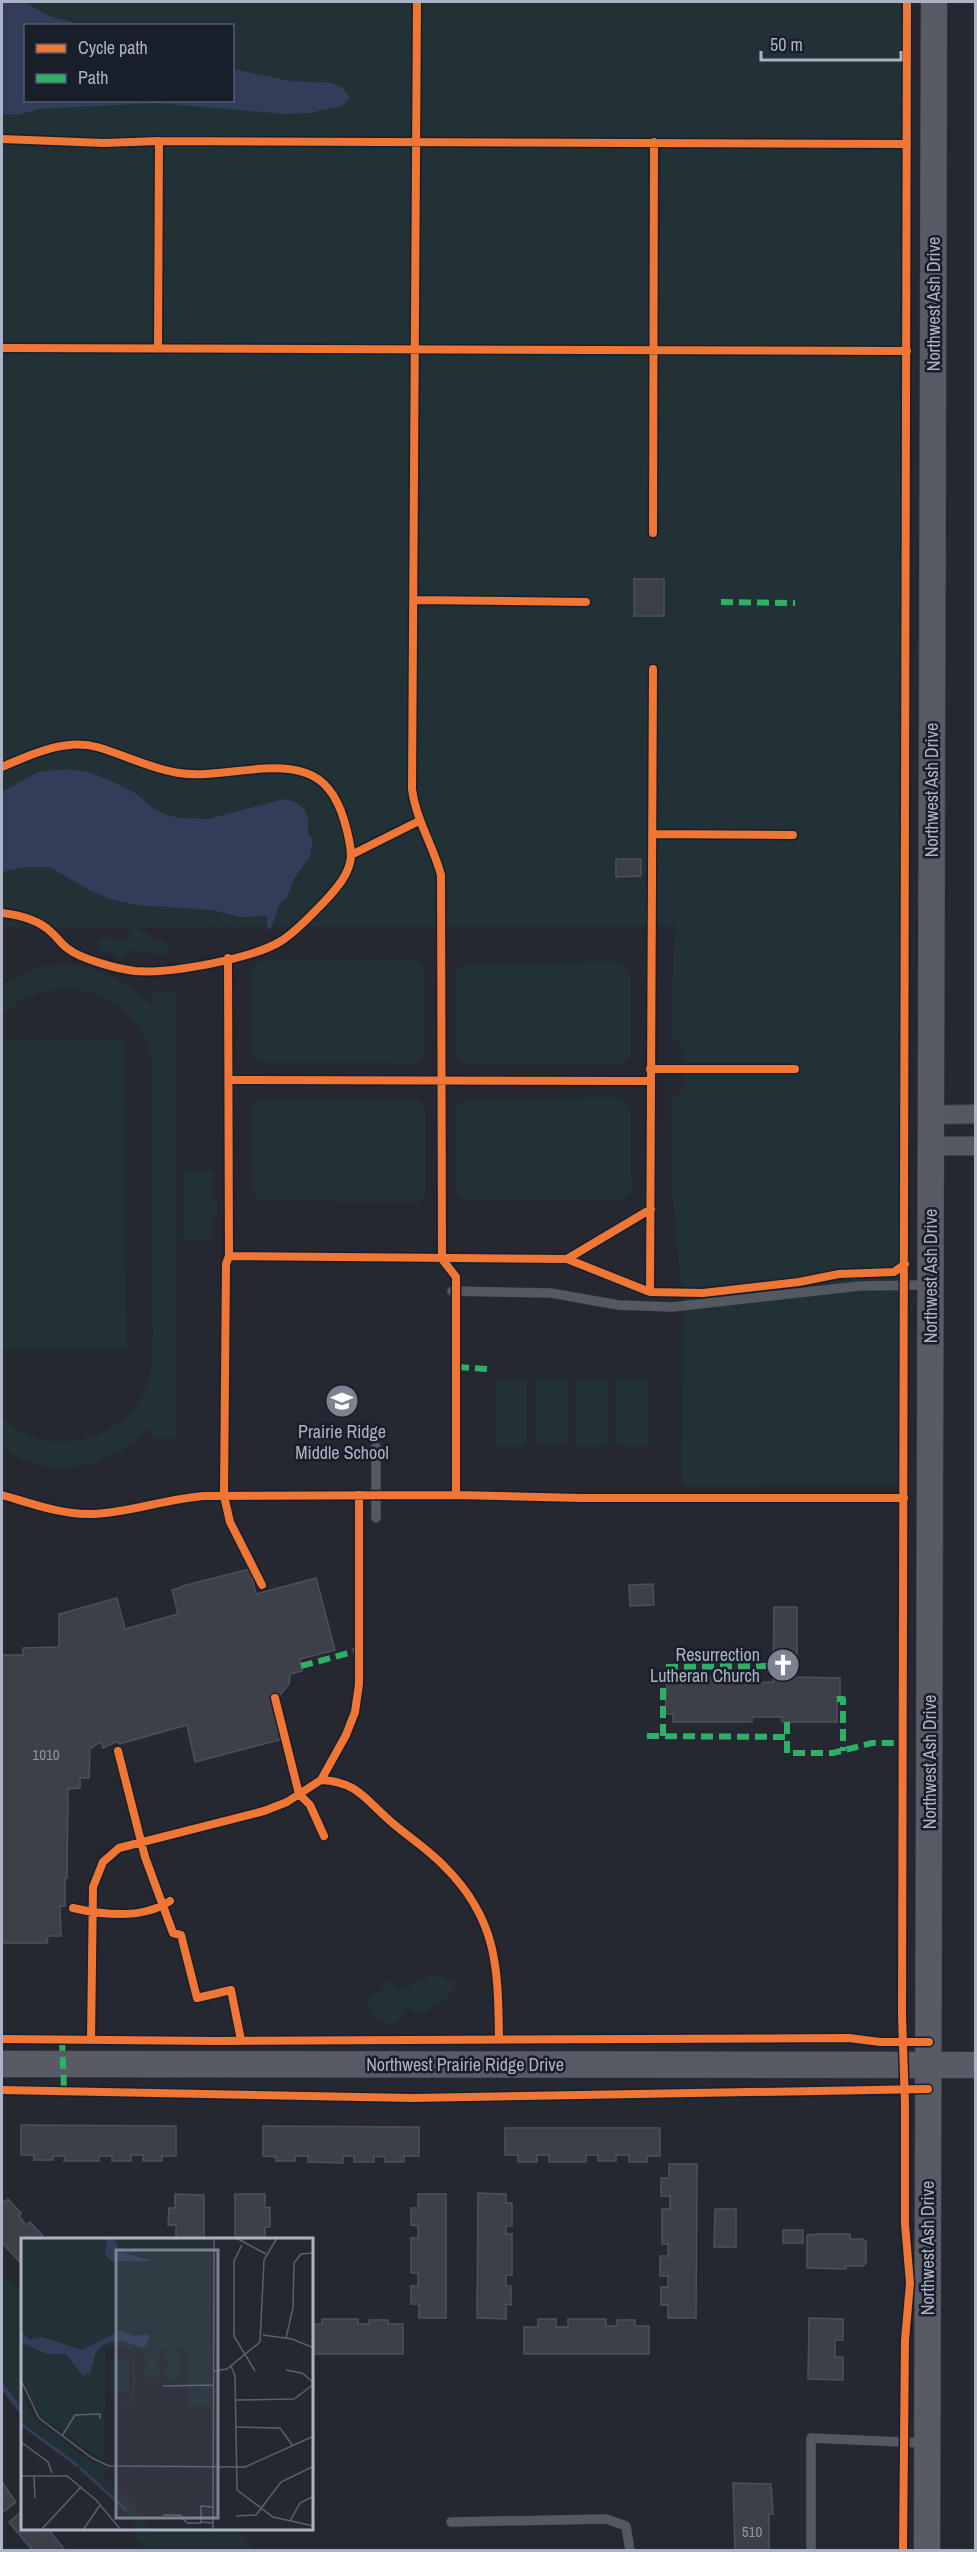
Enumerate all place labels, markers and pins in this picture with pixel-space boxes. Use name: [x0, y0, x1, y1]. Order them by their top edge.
school or university icon: Prairie Ridge Middle School: [324, 1383, 360, 1419]
place label: Prairie Ridge Middle School: [295, 1419, 389, 1465]
place label: Resurrection Lutheran Church: [650, 1642, 760, 1688]
church icon: Resurrection Lutheran Church: [765, 1647, 801, 1683]

